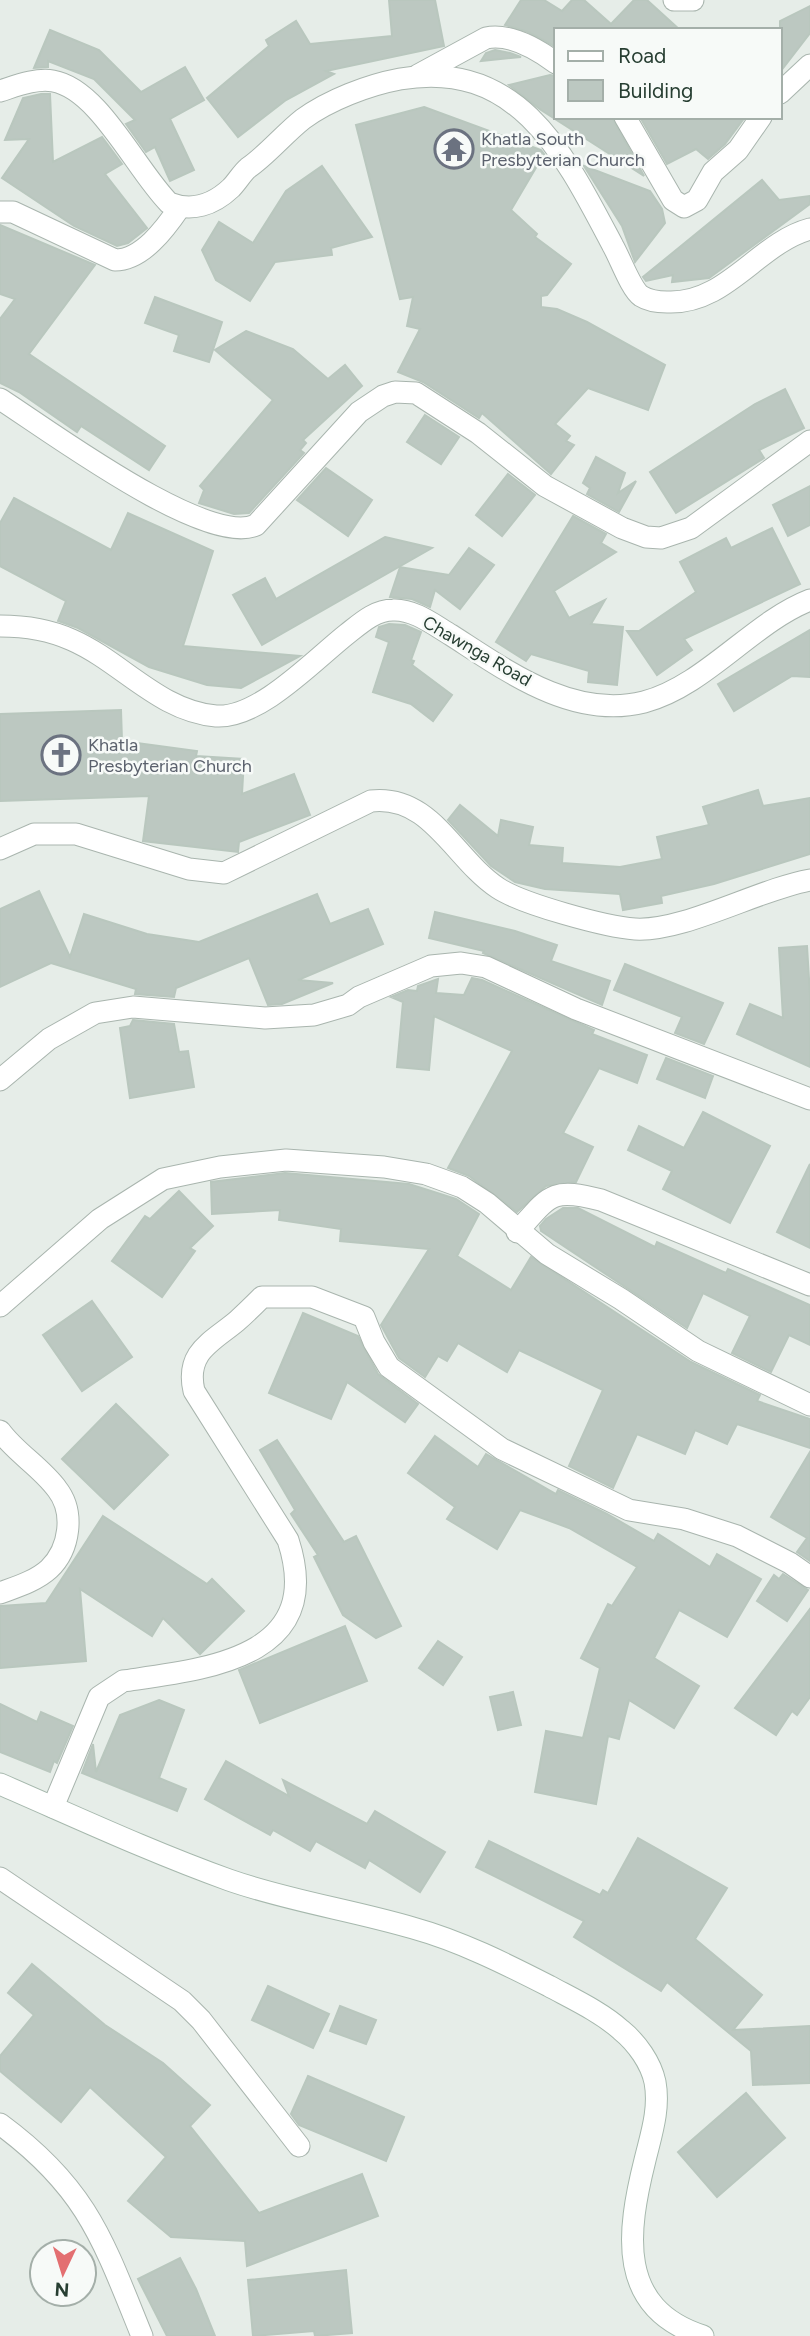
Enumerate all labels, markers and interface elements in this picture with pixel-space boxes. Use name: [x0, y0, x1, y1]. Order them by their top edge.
legend: [554, 28, 782, 119]
text: Road: [618, 43, 666, 68]
text: Building: [618, 78, 693, 103]
temple icon: Khatla South Presbyterian Church: [433, 128, 475, 170]
place label: Khatla South Presbyterian Church: [481, 128, 645, 171]
street label: Chawnga Road: [419, 611, 535, 691]
church icon: Khatla Presbyterian Church: [40, 734, 82, 776]
place label: Khatla Presbyterian Church: [88, 734, 252, 777]
north arrow: [28, 2238, 98, 2308]
text: N: [54, 2277, 70, 2301]

